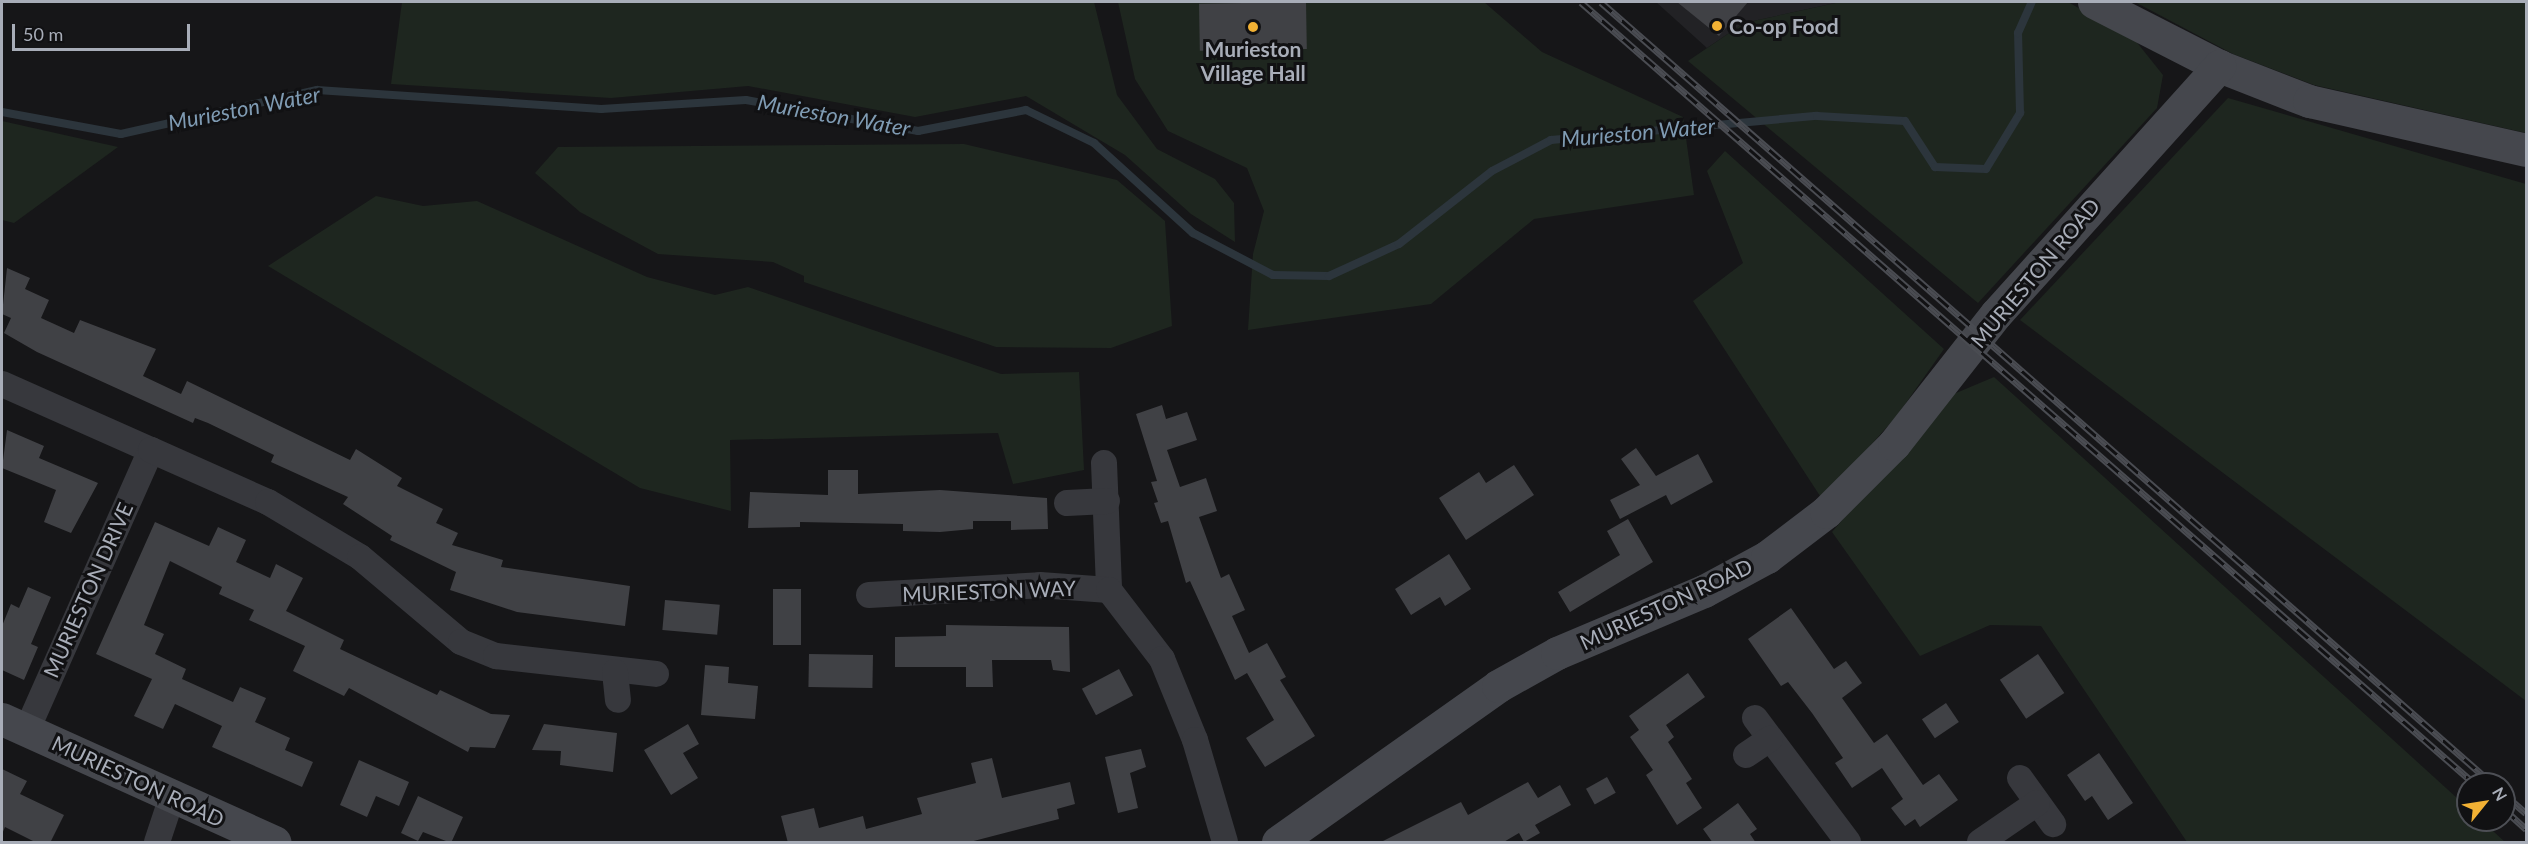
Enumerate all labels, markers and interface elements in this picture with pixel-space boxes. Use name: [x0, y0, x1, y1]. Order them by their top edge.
scale bar: [15, 12, 194, 50]
place label: Co-op Food: [1729, 13, 1839, 39]
marker: Co-op Food: [1710, 19, 1724, 33]
marker: Murieston Village Hall: [1246, 20, 1260, 34]
text: 50 m: [23, 23, 63, 45]
place label: Murieston Village Hall: [1200, 36, 1306, 86]
water label: Murieston Water: [165, 80, 323, 136]
water label: Murieston Water: [755, 89, 913, 141]
water label: Murieston Water: [1560, 112, 1716, 152]
street label: MURIESTON ROAD: [1965, 193, 2105, 353]
street label: MURIESTON DRIVE: [38, 499, 138, 681]
street label: MURIESTON ROAD: [1576, 553, 1756, 655]
street label: MURIESTON WAY: [902, 575, 1076, 607]
street label: MURIESTON ROAD: [48, 730, 228, 832]
north arrow: [2456, 772, 2516, 832]
text: N: [2489, 784, 2512, 804]

